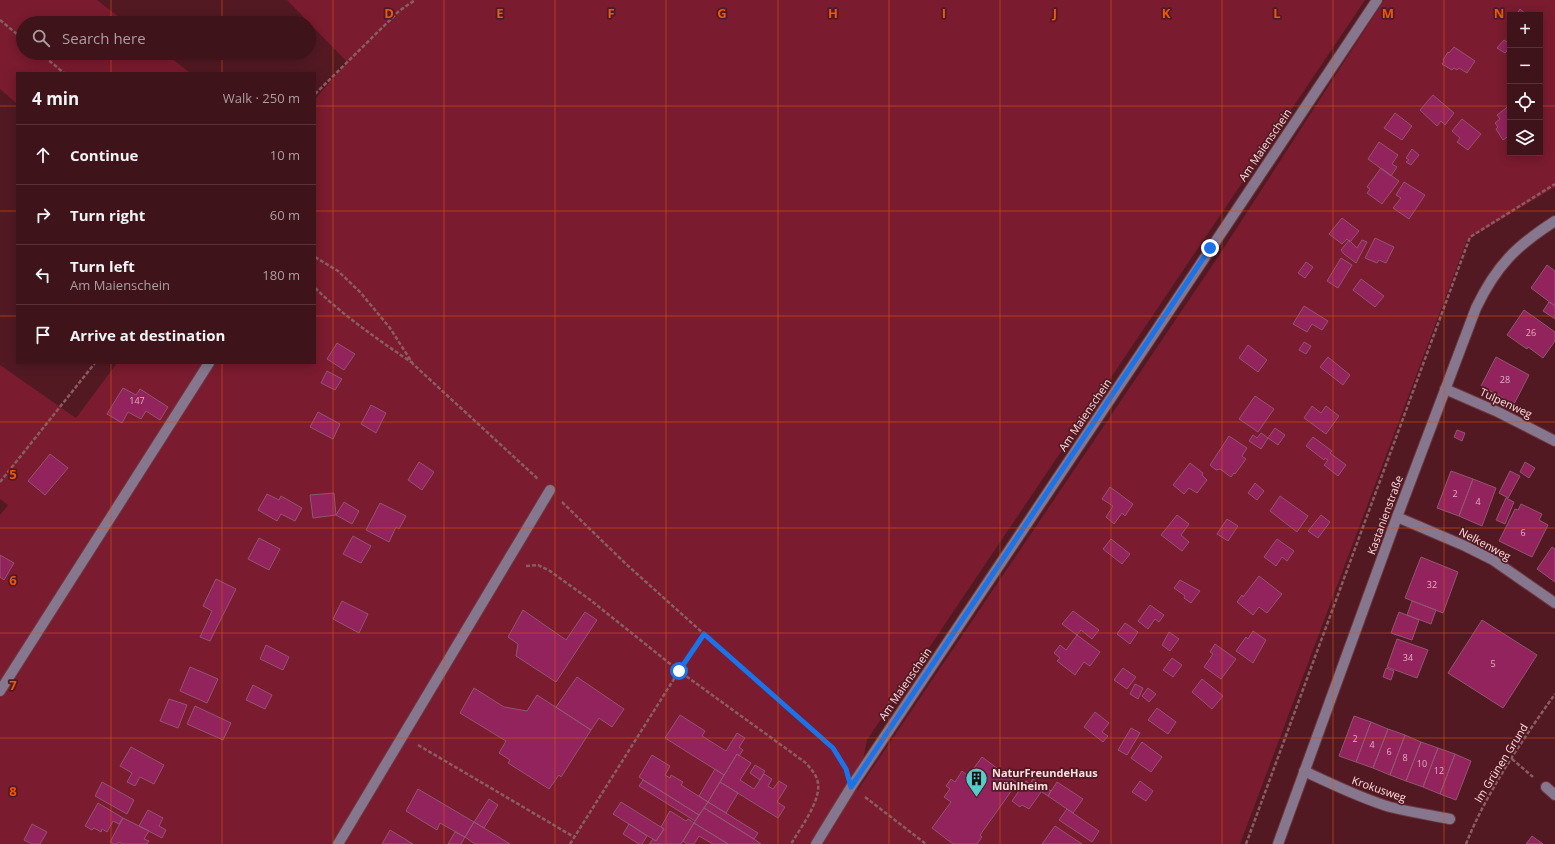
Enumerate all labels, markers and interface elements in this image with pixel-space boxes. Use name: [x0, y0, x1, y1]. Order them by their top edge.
text: D: [384, 4, 394, 22]
text: E: [496, 4, 504, 22]
text: F: [607, 4, 615, 22]
text: G: [717, 4, 727, 22]
text: H: [828, 4, 838, 22]
text: I: [942, 4, 946, 22]
text: J: [1052, 4, 1057, 22]
text: K: [1162, 4, 1171, 22]
text: L: [1273, 4, 1281, 22]
text: M: [1382, 4, 1394, 22]
text: N: [1494, 4, 1504, 22]
map controls: [1507, 12, 1543, 156]
button: +: [1507, 12, 1543, 48]
search box: [16, 16, 316, 60]
icon: search: [30, 27, 52, 49]
text: Search here: [62, 28, 146, 48]
button: −: [1507, 48, 1543, 84]
button: locate: [1507, 84, 1543, 120]
text: 4 min: [32, 87, 79, 110]
text: Walk · 250 m: [223, 89, 300, 107]
street label: Am Maienschein: [1235, 105, 1294, 184]
button: layers: [1507, 120, 1543, 156]
icon: ahead: [32, 144, 54, 166]
text: Continue: [70, 145, 138, 165]
text: 10 m: [270, 146, 300, 164]
icon: right: [32, 204, 54, 226]
text: Turn right: [70, 205, 145, 225]
text: 60 m: [270, 206, 300, 224]
route end: [1201, 239, 1219, 257]
text: Turn left: [70, 256, 135, 276]
icon: left: [32, 264, 54, 286]
text: 180 m: [262, 266, 300, 284]
text: Am Maienschein: [70, 276, 170, 294]
icon: arrive: [32, 324, 54, 346]
text: Arrive at destination: [70, 325, 225, 345]
house number: 26: [1526, 326, 1536, 339]
house number: 28: [1500, 373, 1510, 386]
street label: Am Maienschein: [1055, 375, 1114, 454]
street label: Tulpenweg: [1478, 384, 1535, 421]
house number: 147: [129, 394, 145, 407]
text: 5: [9, 465, 17, 483]
street label: Kastanienstraße: [1363, 473, 1406, 557]
house number: 2: [1452, 487, 1458, 500]
house number: 4: [1475, 495, 1481, 508]
street label: Nelkenweg: [1457, 524, 1514, 563]
house number: 6: [1520, 526, 1526, 539]
text: 6: [9, 571, 17, 589]
house number: 32: [1427, 578, 1437, 591]
street label: Am Maienschein: [875, 644, 934, 723]
house number: 34: [1403, 651, 1413, 664]
house number: 5: [1490, 657, 1496, 670]
route start: [670, 662, 688, 680]
text: 7: [9, 676, 17, 694]
street label: Im Grünen Grund: [1470, 720, 1531, 805]
house number: 2: [1352, 732, 1358, 745]
house number: 4: [1369, 738, 1375, 751]
house number: 6: [1386, 745, 1392, 758]
house number: 8: [1402, 751, 1408, 764]
house number: 10: [1417, 757, 1427, 770]
house number: 12: [1434, 764, 1444, 777]
place label: NaturFreundeHaus Mühlheim: [992, 765, 1098, 793]
building icon: NaturFreundeHaus Mühlheim: [963, 766, 989, 799]
street label: Krokusweg: [1350, 772, 1408, 805]
text: 8: [9, 782, 17, 800]

